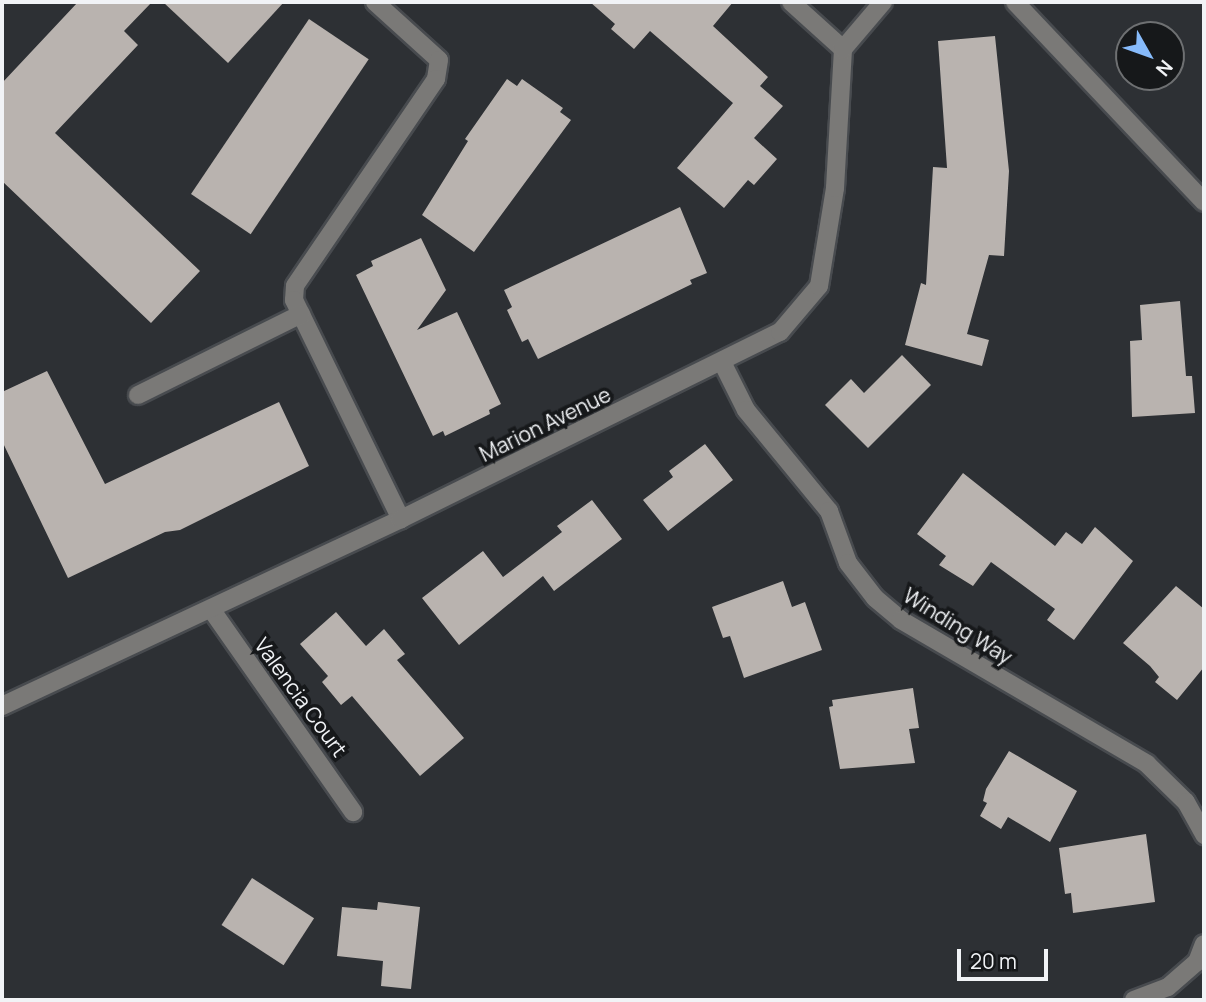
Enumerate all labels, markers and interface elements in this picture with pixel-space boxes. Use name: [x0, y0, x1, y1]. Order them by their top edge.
north arrow: [1115, 21, 1185, 91]
text: N: [1150, 55, 1179, 82]
street label: Marion Avenue: [475, 381, 615, 467]
street label: Winding Way: [899, 583, 1017, 669]
street label: Valencia Court: [249, 633, 353, 761]
scale bar: [961, 936, 1052, 980]
text: 20 m: [970, 947, 1017, 975]

